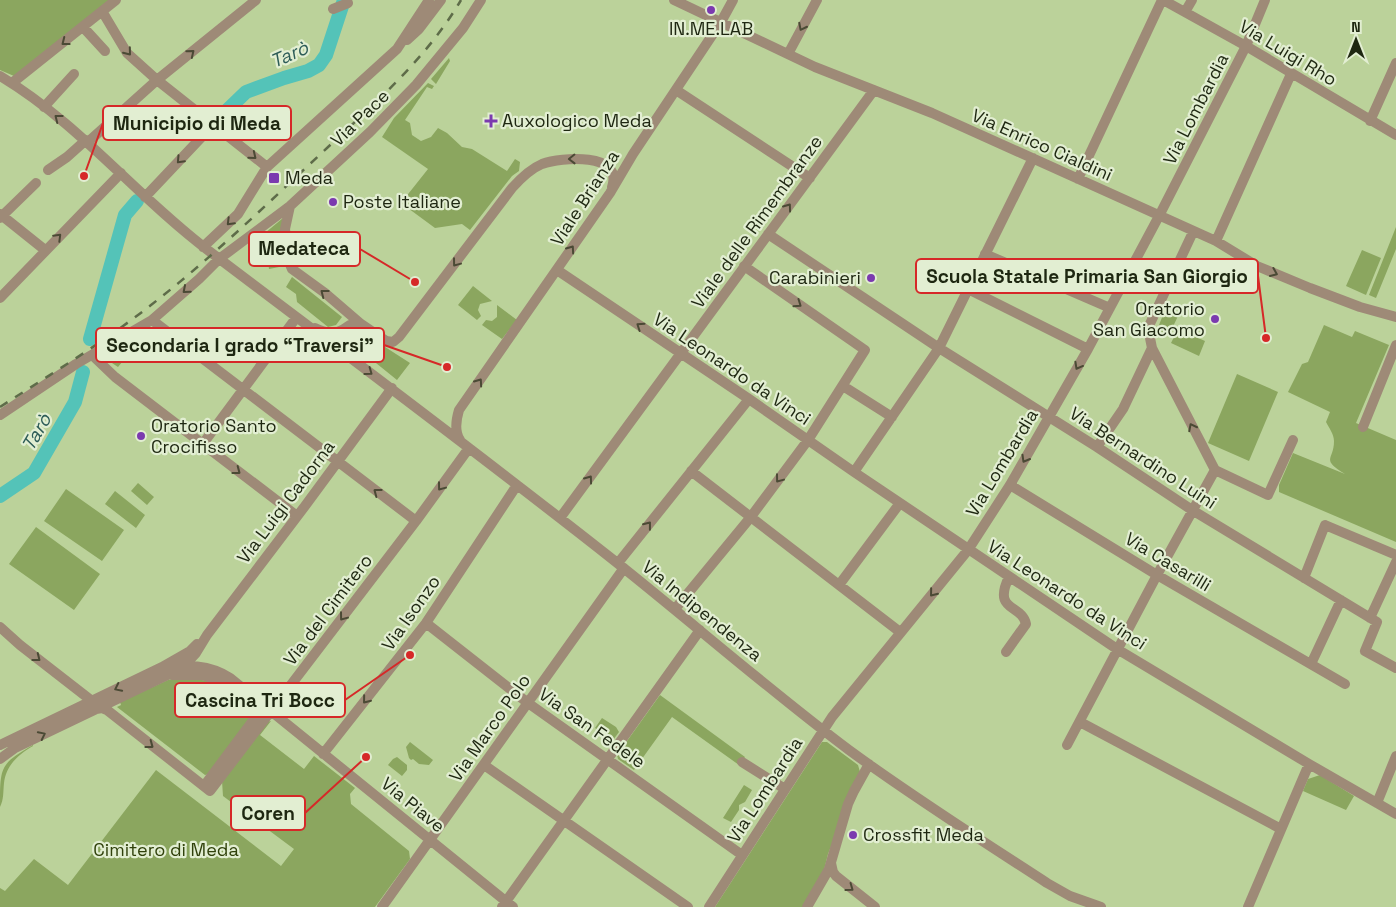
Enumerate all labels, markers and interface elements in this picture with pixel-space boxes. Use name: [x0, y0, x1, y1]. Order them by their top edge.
marker: IN.ME.LAB: [705, 4, 717, 16]
street label: Via Luigi Rho: [1235, 14, 1341, 91]
north arrow: [1331, 15, 1381, 65]
place label: IN.ME.LAB: [669, 17, 753, 40]
text: N: [1351, 18, 1361, 36]
one-way arrow: [798, 22, 808, 31]
water label: Tarò: [266, 35, 313, 74]
one-way arrow: [62, 36, 71, 44]
one-way arrow: [123, 46, 131, 55]
street label: Via Lombardia: [1158, 49, 1233, 168]
one-way arrow: [185, 50, 194, 58]
street label: Via Pace: [326, 84, 394, 151]
street label: Via Enrico Cialdini: [968, 103, 1116, 186]
callout: Municipio di Meda: [103, 106, 291, 140]
place label: Auxologico Meda: [502, 109, 652, 132]
text: Municipio di Meda: [113, 111, 281, 136]
marker: Auxologico Meda: [484, 114, 498, 128]
one-way arrow: [55, 116, 64, 124]
street label: Viale delle Rimembranze: [686, 131, 827, 313]
street label: Viale Brianza: [545, 145, 624, 250]
one-way arrow: [247, 150, 256, 159]
one-way arrow: [567, 154, 575, 164]
one-way arrow: [177, 155, 186, 164]
place label: Meda: [285, 166, 333, 189]
marker: Meda: [267, 171, 281, 185]
place label: Poste Italiane: [343, 190, 461, 213]
marker: Poste Italiane: [327, 196, 339, 208]
one-way arrow: [783, 204, 791, 213]
one-way arrow: [226, 216, 235, 225]
callout: Medateca: [249, 232, 360, 266]
one-way arrow: [52, 234, 61, 243]
text: Medateca: [258, 236, 350, 261]
one-way arrow: [565, 245, 574, 255]
one-way arrow: [453, 257, 461, 266]
callout: Scuola Statale Primaria San Giorgio: [916, 259, 1258, 293]
text: Scuola Statale Primaria San Giorgio: [926, 264, 1248, 289]
place label: Carabinieri: [769, 266, 861, 289]
one-way arrow: [1269, 267, 1278, 278]
marker: Carabinieri: [865, 272, 877, 284]
one-way arrow: [183, 284, 192, 293]
one-way arrow: [321, 290, 330, 298]
place label: Oratorio San Giacomo: [1093, 297, 1205, 341]
one-way arrow: [793, 298, 802, 307]
street label: Via Leonardo da Vinci: [649, 307, 816, 430]
marker: Oratorio San Giacomo: [1209, 313, 1221, 325]
one-way arrow: [636, 323, 646, 332]
callout: Secondaria I grado “Traversi”: [96, 328, 384, 362]
text: Secondaria I grado “Traversi”: [106, 333, 374, 358]
one-way arrow: [1074, 361, 1084, 370]
one-way arrow: [363, 366, 373, 375]
one-way arrow: [472, 379, 482, 388]
street label: Via Bernardino Luini: [1065, 401, 1221, 514]
street label: Via Lombardia: [960, 405, 1043, 521]
water label: Tarò: [16, 408, 58, 455]
place label: Oratorio Santo Crocifisso: [151, 414, 277, 458]
one-way arrow: [1188, 423, 1198, 432]
marker: Oratorio Santo Crocifisso: [135, 430, 147, 442]
street label: Via Luigi Cadorna: [232, 435, 340, 568]
one-way arrow: [1021, 454, 1031, 463]
one-way arrow: [231, 465, 241, 474]
one-way arrow: [776, 473, 785, 483]
one-way arrow: [583, 476, 591, 485]
one-way arrow: [438, 481, 447, 491]
one-way arrow: [373, 489, 383, 498]
one-way arrow: [643, 522, 652, 531]
street label: Via Casarilli: [1121, 527, 1216, 596]
street label: Via Leonardo da Vinci: [983, 534, 1151, 655]
street label: Via del Cimitero: [278, 549, 377, 670]
street label: Via Indipendenza: [637, 555, 767, 666]
street label: Via Isonzo: [376, 571, 445, 655]
one-way arrow: [929, 587, 938, 596]
one-way arrow: [340, 611, 349, 621]
one-way arrow: [31, 653, 40, 661]
street label: Via Marco Polo: [444, 669, 535, 786]
one-way arrow: [114, 682, 123, 692]
street label: Via San Fedele: [534, 682, 650, 773]
callout: Cascina Tri Bocc: [175, 683, 345, 717]
text: Cascina Tri Bocc: [185, 688, 335, 713]
one-way arrow: [363, 695, 372, 704]
one-way arrow: [37, 731, 46, 741]
street label: Via Lombardia: [722, 732, 807, 847]
one-way arrow: [144, 739, 153, 747]
street label: Via Piave: [377, 772, 450, 837]
callout: Coren: [231, 796, 305, 830]
text: Coren: [241, 801, 295, 826]
place label: Crossfit Meda: [863, 823, 984, 846]
marker: Crossfit Meda: [847, 829, 859, 841]
park label: Cimitero di Meda: [93, 838, 239, 861]
one-way arrow: [844, 882, 854, 891]

